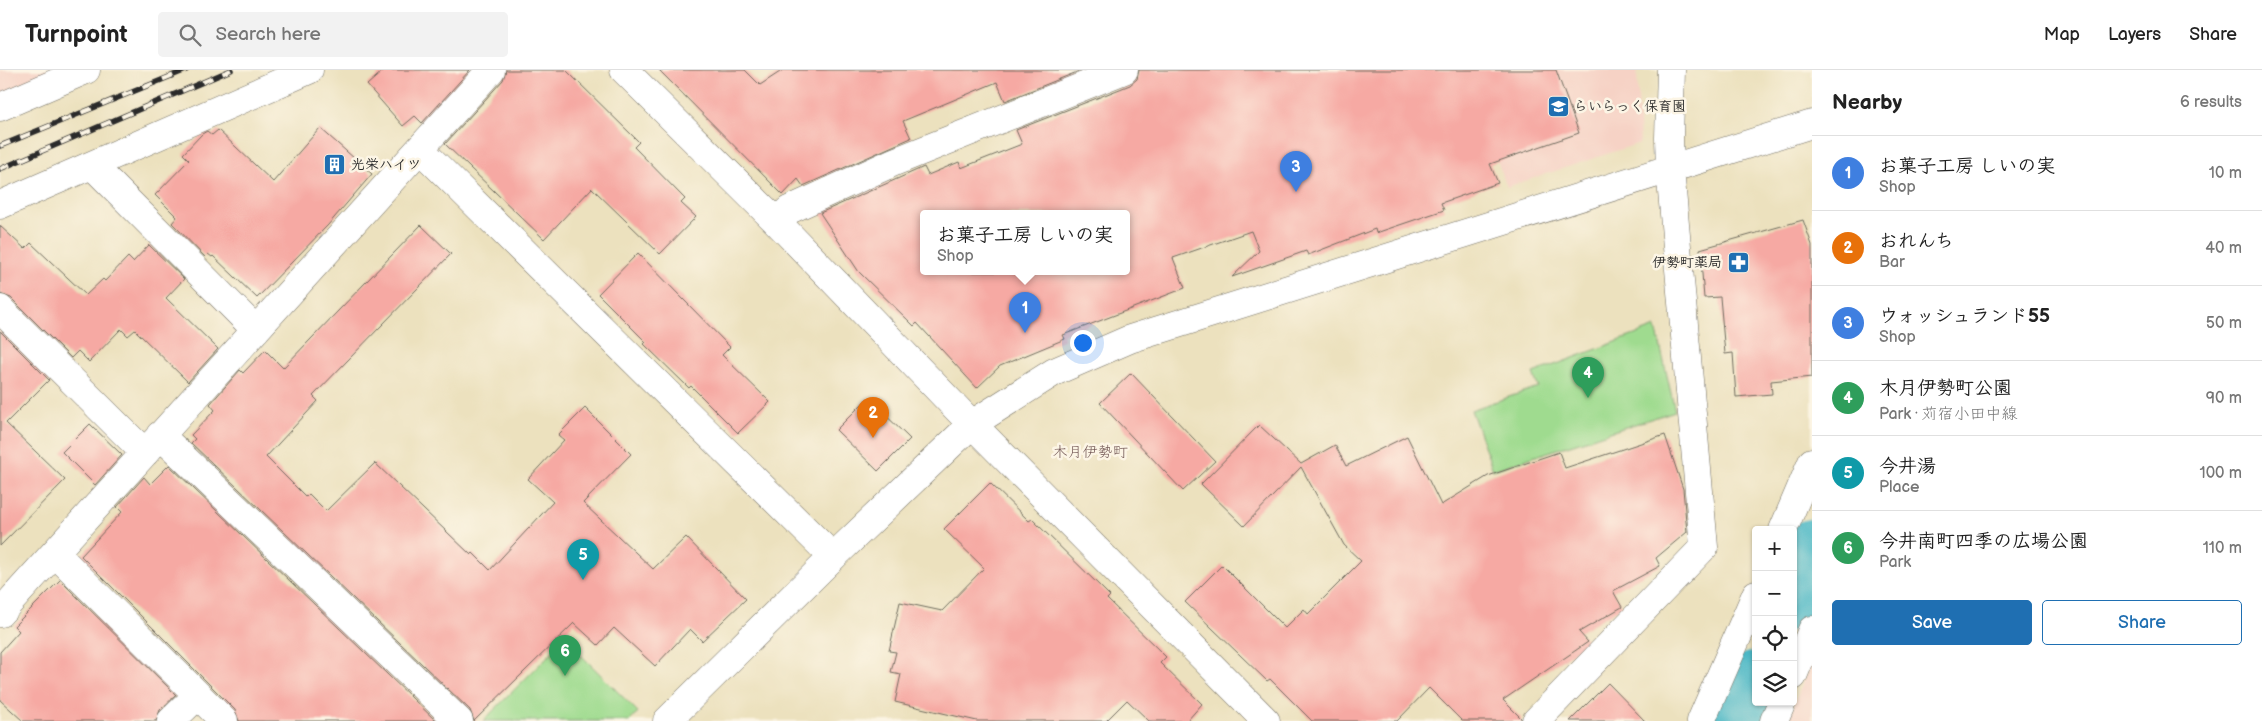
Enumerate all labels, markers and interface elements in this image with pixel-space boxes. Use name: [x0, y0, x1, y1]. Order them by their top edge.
search box: [158, 12, 508, 57]
text: Turnpoint: [25, 20, 128, 49]
icon: search: [176, 21, 204, 49]
text: Search here: [216, 23, 321, 46]
text: Map: [2044, 24, 2080, 45]
text: Layers: [2108, 24, 2161, 45]
text: Share: [2189, 24, 2237, 45]
text: Nearby: [1832, 90, 1902, 115]
text: 6 results: [2180, 93, 2242, 112]
school or university icon: らいらっく保育園: [1546, 94, 1570, 118]
place label: らいらっく保育園: [1574, 98, 1686, 115]
pin: 3: [1280, 151, 1312, 192]
building icon: 光栄ハイツ: [323, 152, 347, 176]
text: お菓子工房 しいの実: [1879, 155, 2055, 178]
place label: 光栄ハイツ: [351, 156, 421, 173]
text: 1: [1845, 164, 1851, 183]
text: 10 m: [2209, 164, 2242, 183]
text: Shop: [1879, 178, 1916, 197]
popup: [920, 210, 1130, 275]
text: お菓子工房 しいの実: [937, 224, 1113, 247]
text: おれんち: [1879, 230, 1954, 253]
text: 2: [1843, 239, 1853, 258]
text: 40 m: [2205, 239, 2242, 258]
text: Shop: [937, 247, 974, 266]
pharmacy icon: 伊勢町薬局: [1726, 250, 1750, 274]
text: Bar: [1879, 253, 1905, 272]
place label: 伊勢町薬局: [1652, 254, 1722, 271]
pin: 1: [1009, 292, 1041, 333]
text: ウォッシュランド55: [1879, 305, 2050, 328]
text: 3: [1843, 314, 1853, 333]
text: 50 m: [2206, 314, 2242, 333]
text: Shop: [1879, 328, 1916, 347]
your location: [1070, 330, 1096, 356]
pin: 4: [1572, 357, 1604, 398]
text: 木月伊勢町公園: [1879, 377, 2012, 400]
text: 4: [1843, 389, 1853, 408]
text: 90 m: [2206, 389, 2242, 408]
pin: 2: [857, 397, 889, 438]
text: Park · 苅宿小田中線: [1879, 405, 2018, 424]
district label: 木月伊勢町: [1052, 443, 1128, 462]
text: 今井湯: [1879, 455, 1936, 478]
text: 5: [1843, 464, 1853, 483]
text: 100 m: [2199, 464, 2242, 483]
text: Place: [1879, 478, 1920, 497]
map controls: [1752, 526, 1797, 706]
button: +: [1752, 526, 1797, 571]
text: 今井南町四季の広場公園: [1879, 530, 2088, 553]
pin: 5: [567, 539, 599, 580]
text: 6: [1843, 539, 1853, 558]
text: 110 m: [2203, 539, 2242, 558]
text: Park: [1879, 553, 1911, 572]
button: −: [1752, 571, 1797, 616]
button: Save: [1832, 600, 2032, 645]
button: Share: [2042, 600, 2242, 645]
button: locate: [1752, 616, 1797, 661]
pin: 6: [549, 635, 581, 676]
button: layers: [1752, 661, 1797, 706]

